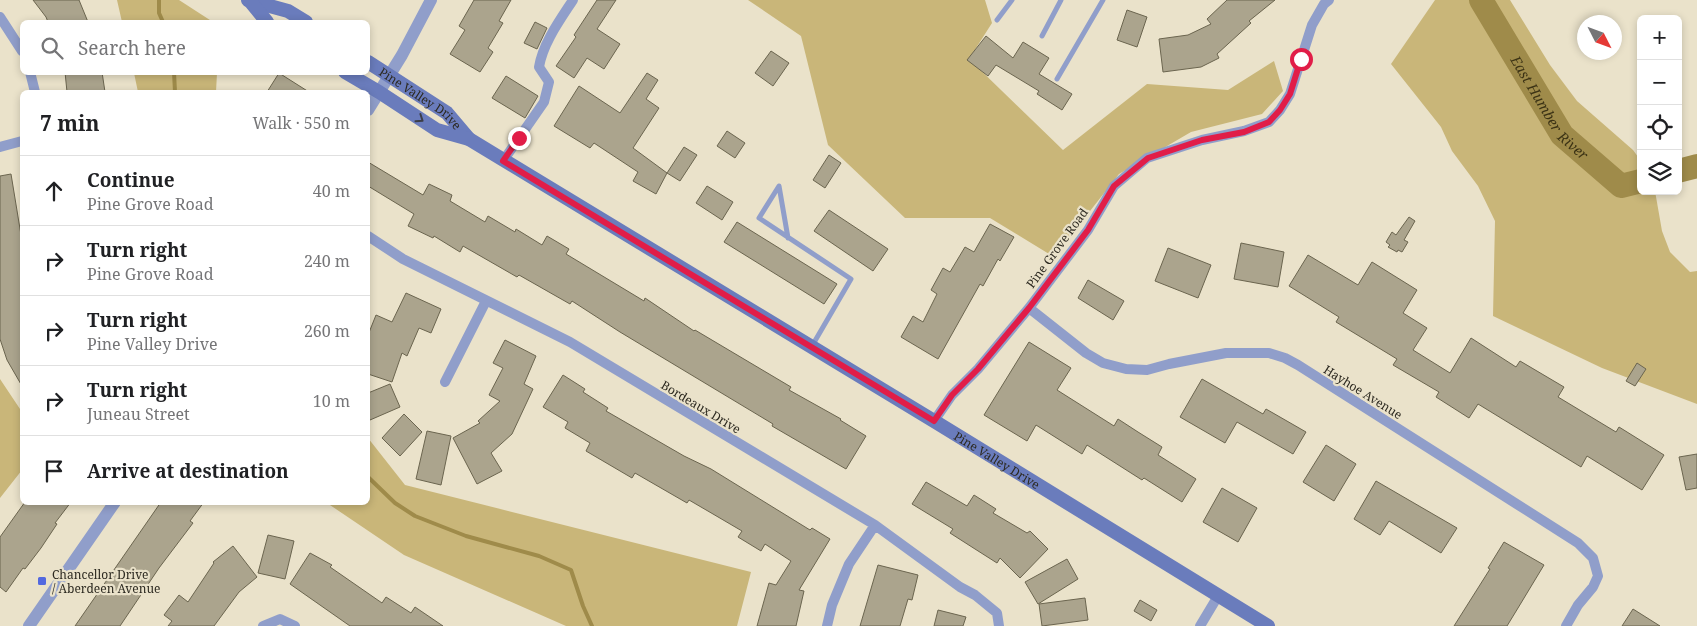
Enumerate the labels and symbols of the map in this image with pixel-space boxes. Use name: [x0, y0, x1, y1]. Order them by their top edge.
north arrow: [1577, 15, 1622, 60]
route start: [1290, 48, 1313, 71]
water label: East Humber River: [1506, 51, 1593, 164]
street label: Pine Valley Drive: [376, 63, 466, 133]
one-way arrow: [414, 113, 423, 122]
route end: [508, 127, 531, 150]
street label: Pine Grove Road: [1022, 204, 1092, 291]
street label: Hayhoe Avenue: [1320, 361, 1406, 423]
street label: Bordeaux Drive: [658, 376, 744, 438]
street label: Pine Valley Drive: [951, 427, 1043, 493]
place label: Chancellor Drive / Aberdeen Avenue: [52, 566, 160, 597]
marker: Chancellor Drive / Aberdeen Avenue: [36, 575, 48, 587]

